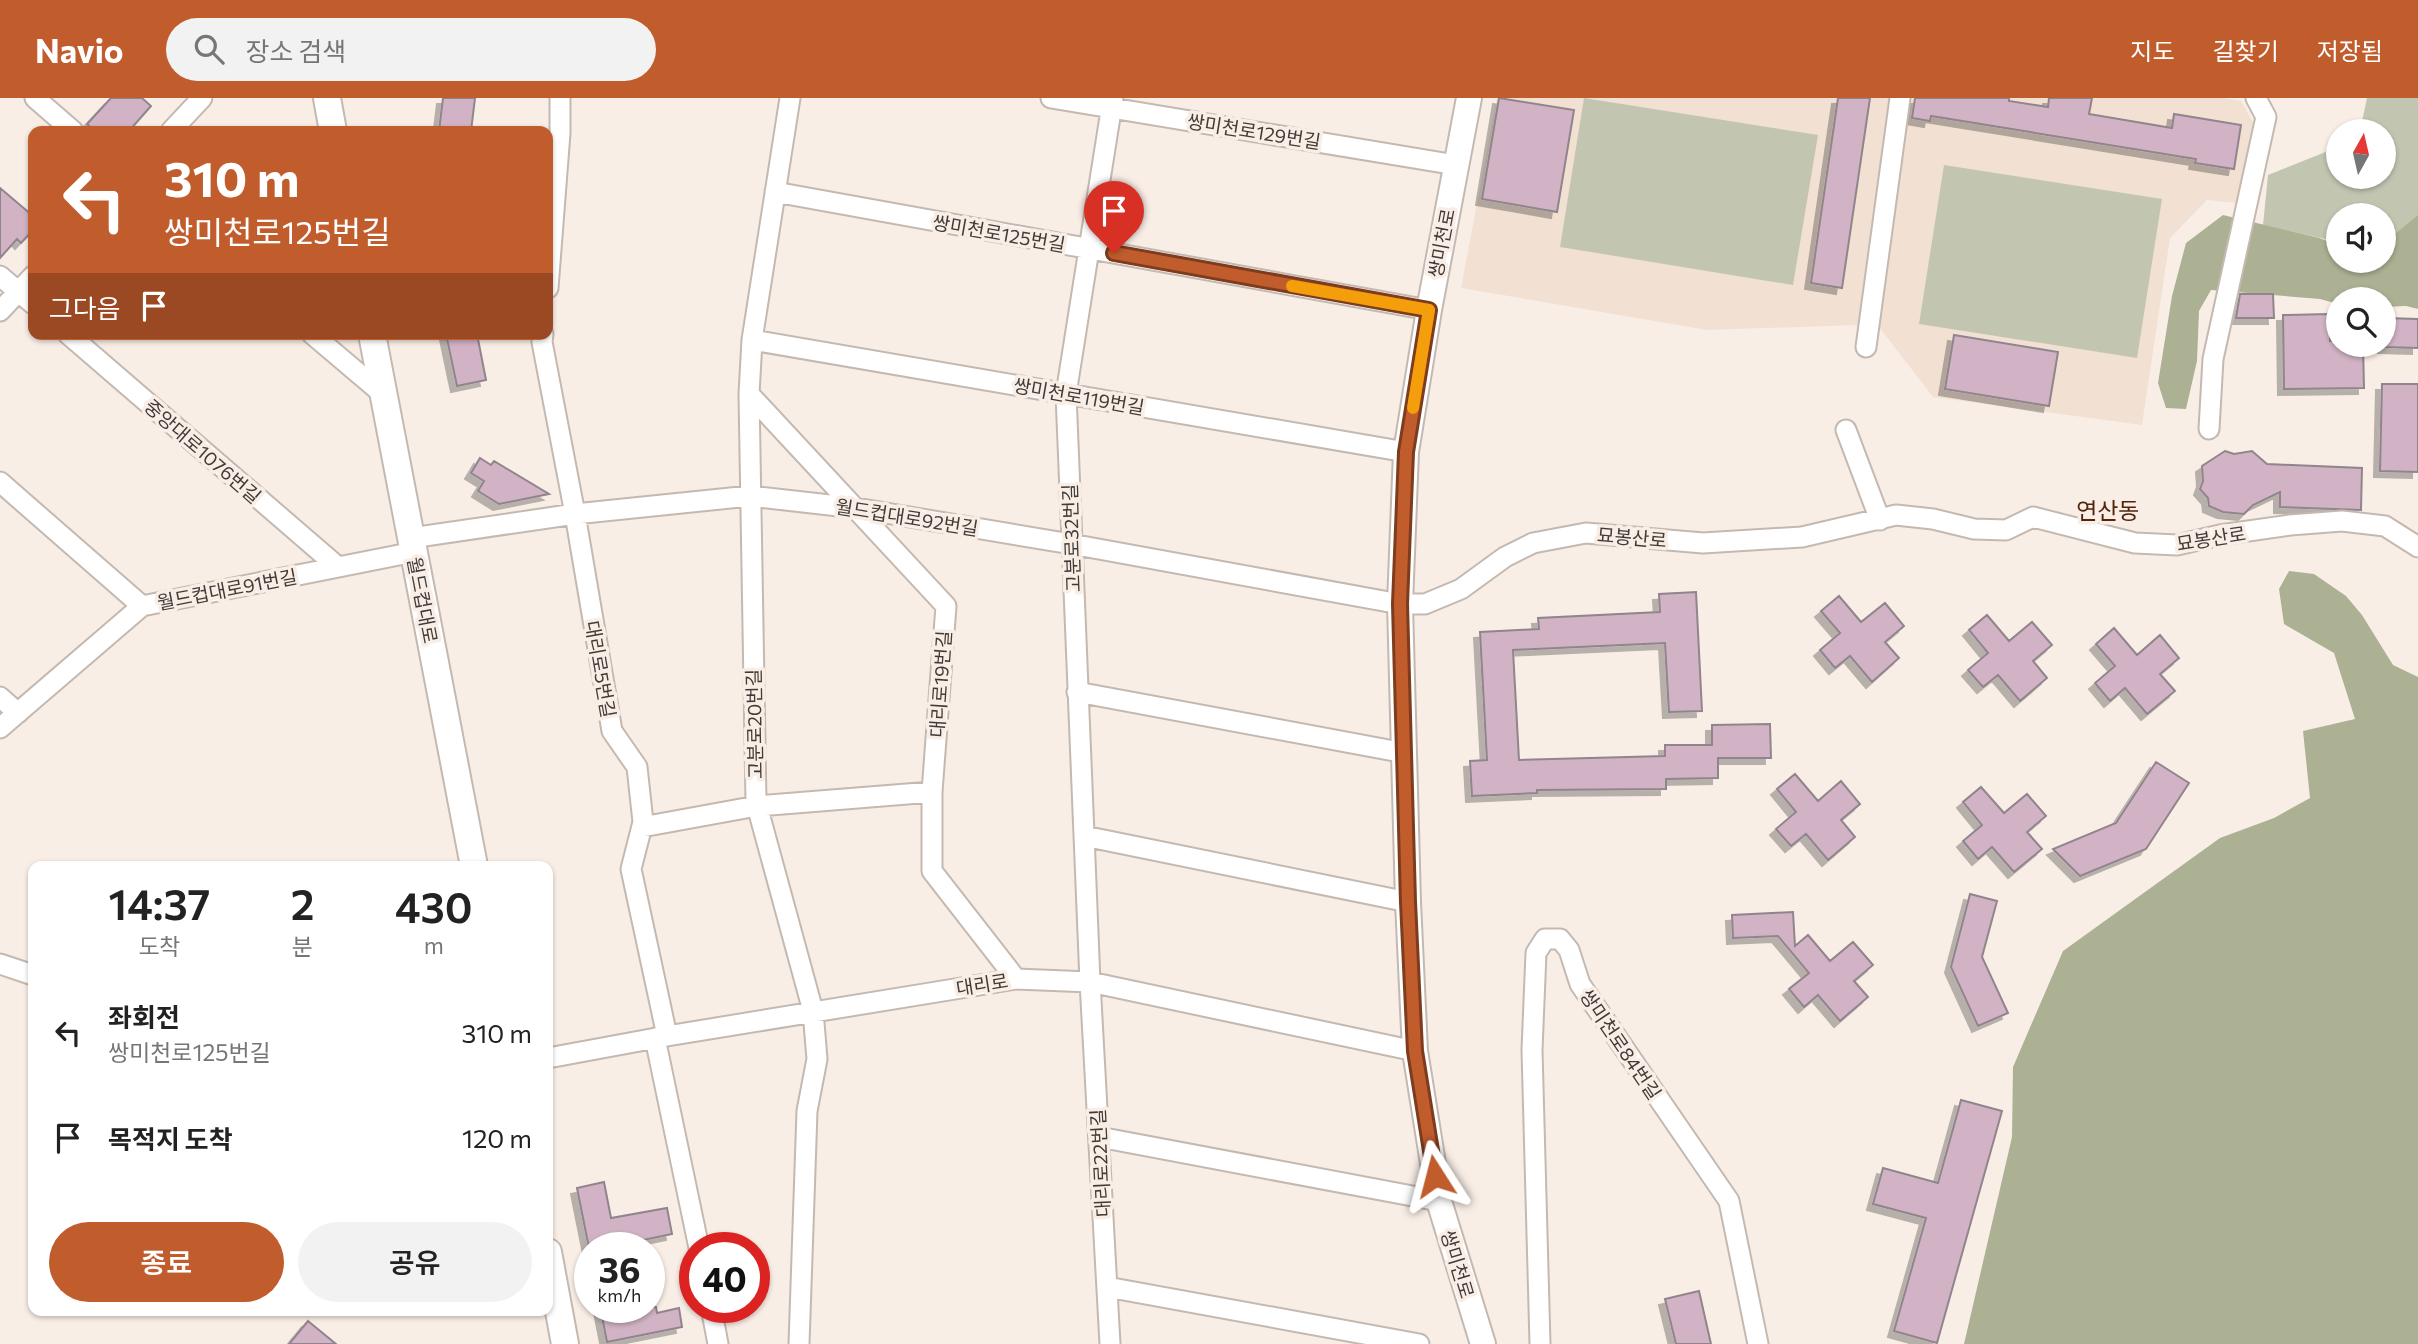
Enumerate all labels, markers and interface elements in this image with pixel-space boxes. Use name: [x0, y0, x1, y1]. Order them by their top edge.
search box: [166, 18, 656, 81]
text: Navio: [35, 29, 124, 70]
icon: search: [190, 30, 228, 68]
text: 장소 검색: [246, 35, 346, 66]
text: 지도: [2130, 36, 2175, 65]
text: 길찾기: [2213, 36, 2279, 65]
text: 저장됨: [2317, 36, 2383, 65]
street label: 쌍미천로129번길: [1186, 109, 1322, 153]
north arrow: [2326, 119, 2396, 189]
map controls: [2326, 119, 2396, 357]
text: 310 m: [164, 147, 299, 207]
icon: left: [49, 154, 140, 245]
pin: [1084, 181, 1144, 253]
icon: arrive: [1095, 192, 1133, 230]
button: sound: [2326, 203, 2396, 273]
street label: 쌍미천로: [1423, 206, 1459, 280]
street label: 쌍미천로125번길: [931, 210, 1067, 256]
text: 쌍미천로125번길: [164, 211, 390, 251]
icon: arrive: [135, 287, 173, 325]
button: search: [2326, 287, 2396, 357]
text: 그다음: [49, 292, 121, 323]
street label: 쌍미천로119번길: [1012, 373, 1146, 419]
street label: 중앙대로1076번길: [140, 394, 266, 508]
street label: 고분로32번길: [1058, 483, 1084, 593]
street label: 월드컵대로92번길: [834, 494, 980, 540]
district label: 연산동: [2076, 496, 2140, 524]
street label: 묘봉산로: [2175, 521, 2247, 555]
street label: 묘봉산로: [1596, 522, 1668, 552]
street label: 월드컵대로: [403, 555, 443, 645]
street label: 월드컵대로91번길: [155, 564, 299, 614]
street label: 대리로5번길: [581, 619, 621, 719]
street label: 대리로19번길: [925, 630, 955, 738]
street label: 고분로20번길: [742, 669, 766, 779]
text: 14:37: [108, 877, 210, 929]
text: 2: [291, 877, 314, 929]
text: 430: [395, 880, 473, 932]
text: m: [424, 931, 444, 959]
text: 도착: [138, 932, 181, 960]
text: 분: [292, 932, 313, 960]
street label: 대리로: [954, 969, 1010, 999]
street label: 쌍미천로84번길: [1576, 985, 1666, 1103]
text: 좌회전: [108, 1001, 180, 1032]
icon: left: [49, 1014, 87, 1052]
text: 310 m: [461, 1017, 532, 1048]
text: 쌍미천로125번길: [108, 1038, 271, 1066]
street label: 대리로22번길: [1086, 1108, 1114, 1218]
icon: arrive: [49, 1119, 87, 1157]
text: 120 m: [462, 1122, 532, 1153]
text: 목적지 도착: [108, 1123, 233, 1154]
position arrow: [1398, 1139, 1472, 1213]
button: 종료: [49, 1222, 284, 1302]
button: 공유: [298, 1222, 532, 1302]
street label: 쌍미천로: [1437, 1227, 1479, 1301]
speed limit sign: 40: [679, 1232, 770, 1323]
text: 36: [599, 1247, 640, 1290]
text: km/h: [598, 1284, 641, 1306]

